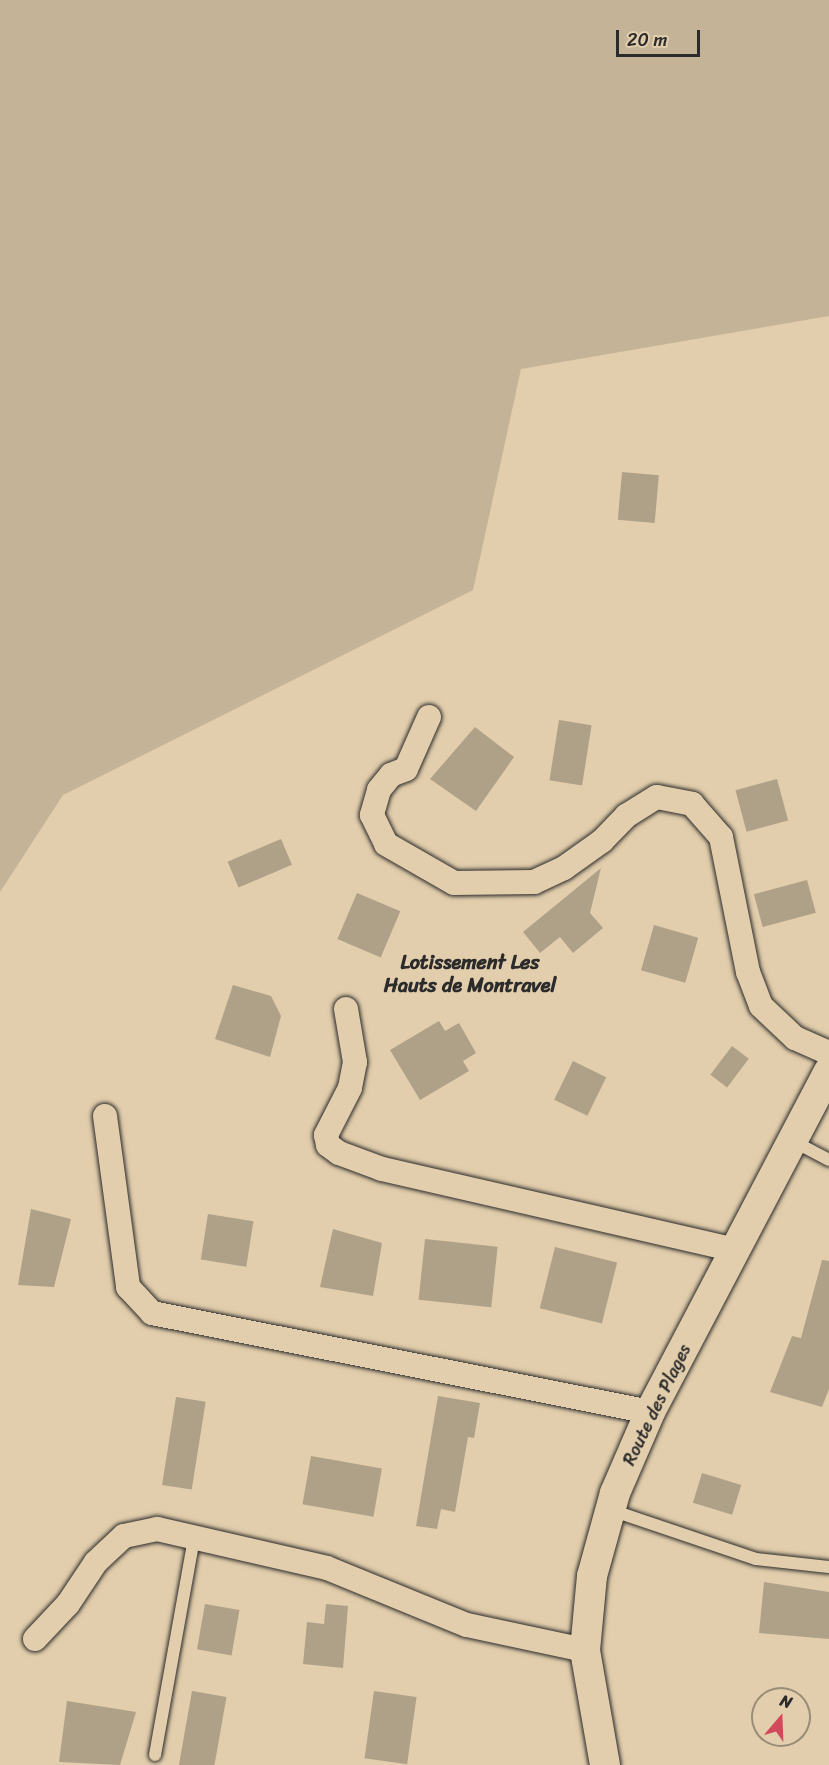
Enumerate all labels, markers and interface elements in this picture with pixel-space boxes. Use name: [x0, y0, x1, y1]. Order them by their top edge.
scale bar: [619, 18, 703, 56]
text: 20 m: [627, 24, 667, 56]
district label: Lotissement Les Hauts de Montravel: [384, 951, 556, 998]
street label: Route des Plages: [618, 1340, 696, 1470]
text: N: [776, 1686, 796, 1717]
north arrow: [751, 1687, 811, 1747]

